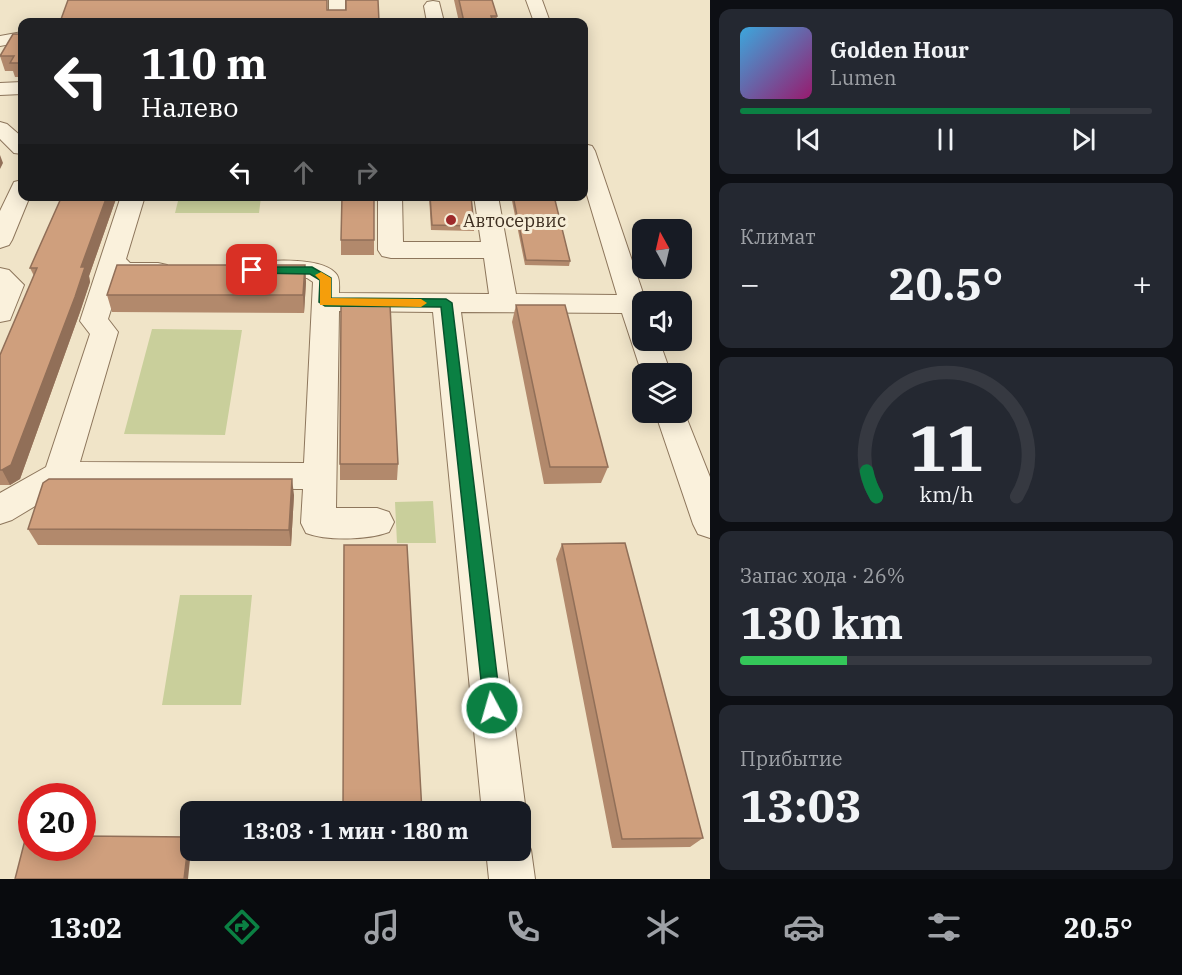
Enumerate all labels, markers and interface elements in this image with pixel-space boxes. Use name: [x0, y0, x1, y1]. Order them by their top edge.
text: Golden Hour: [830, 35, 969, 64]
text: 110 m: [141, 36, 267, 91]
icon: left: [42, 42, 120, 120]
text: Lumen: [830, 64, 897, 91]
text: Налево: [141, 89, 238, 124]
icon: previous: [792, 123, 825, 156]
icon: pause: [929, 123, 962, 156]
icon: next: [1067, 123, 1100, 156]
icon: left: [224, 156, 257, 189]
icon: ahead: [287, 156, 320, 189]
icon: right: [350, 156, 383, 189]
place label: Автосервис: [463, 209, 566, 232]
marker: Автосервис: [444, 213, 458, 227]
north arrow: [632, 219, 692, 279]
map controls: [632, 219, 692, 423]
text: Климат: [740, 223, 816, 250]
pin: [226, 244, 277, 295]
icon: arrive: [235, 253, 268, 286]
text: 20.5°: [889, 254, 1003, 312]
text: −: [740, 262, 760, 305]
text: +: [1132, 262, 1152, 305]
button: sound: [632, 291, 692, 351]
button: layers: [632, 363, 692, 423]
text: 11: [909, 407, 983, 488]
text: km/h: [919, 480, 973, 508]
text: Запас хода · 26%: [740, 562, 905, 589]
text: 130 km: [740, 593, 903, 651]
position arrow: [460, 676, 524, 740]
text: Прибытие: [740, 745, 843, 772]
text: 13:03: [740, 776, 862, 834]
speed limit sign: 20: [18, 783, 96, 861]
text: 13:03 · 1 мин · 180 m: [242, 816, 469, 845]
icon: directions: [221, 906, 263, 948]
icon: music: [361, 906, 403, 948]
icon: phone: [502, 906, 544, 948]
icon: climate: [642, 906, 684, 948]
icon: car: [783, 906, 825, 948]
icon: filters: [923, 906, 965, 948]
text: 13:02: [49, 910, 122, 945]
text: 20.5°: [1064, 910, 1133, 945]

